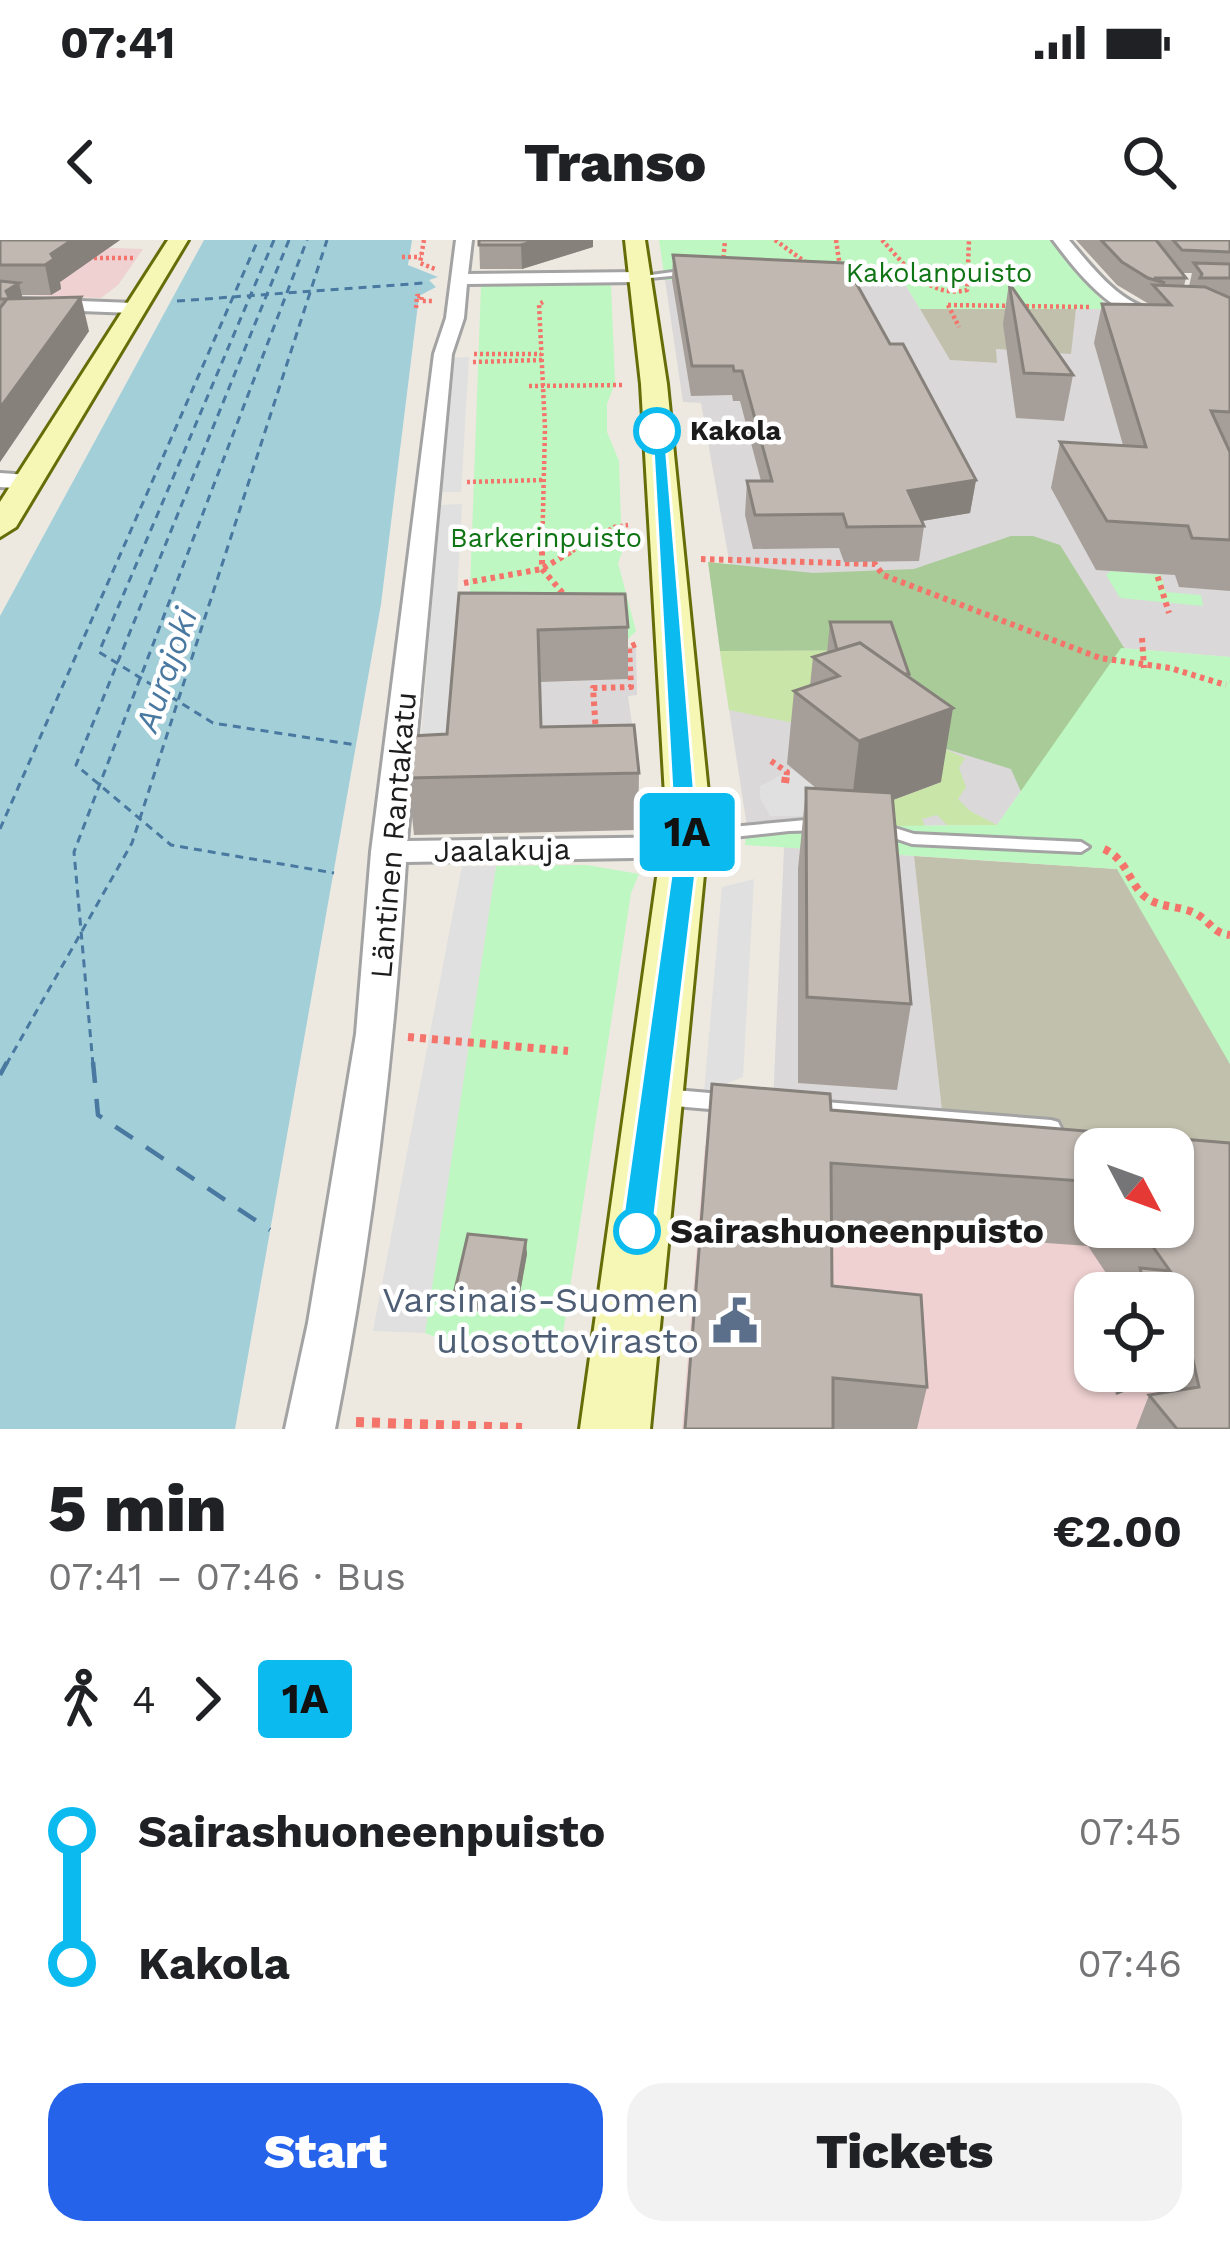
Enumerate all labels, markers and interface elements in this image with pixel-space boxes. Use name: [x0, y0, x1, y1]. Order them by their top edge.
text: 07:41: [60, 16, 175, 69]
icon: back: [48, 129, 114, 195]
icon: search: [1116, 129, 1182, 195]
text: Transo: [524, 131, 706, 194]
park label: Kakolanpuisto: [846, 257, 1032, 289]
marker: Kakola: [635, 409, 679, 453]
place label: Kakola: [690, 415, 781, 447]
park label: Barkerinpuisto: [450, 522, 642, 554]
water label: Aurajoki: [126, 602, 206, 739]
street label: Läntinen Rantakatu: [363, 690, 423, 980]
line badge: 1A: [633, 793, 741, 871]
text: 1A: [664, 807, 710, 856]
street label: Jaalakuja: [433, 831, 571, 869]
north arrow: [1074, 1128, 1194, 1248]
map controls: [1074, 1128, 1194, 1392]
marker: Sairashuoneenpuisto: [615, 1209, 659, 1253]
place label: Sairashuoneenpuisto: [670, 1210, 1044, 1252]
button: locate: [1074, 1272, 1194, 1392]
place label: Varsinais-Suomen ulosottovirasto: [382, 1279, 699, 1362]
public building icon: Varsinais-Suomen ulosottovirasto: [710, 1296, 760, 1346]
text: 5 min: [48, 1470, 227, 1547]
text: €2.00: [1053, 1505, 1182, 1558]
text: 07:41 – 07:46 · Bus: [48, 1554, 406, 1599]
icon: walk: [48, 1666, 114, 1732]
icon: forward: [174, 1666, 240, 1732]
text: 1A: [282, 1674, 328, 1723]
text: 4: [132, 1677, 156, 1722]
text: Sairashuoneenpuisto: [138, 1805, 606, 1858]
text: 07:45: [1079, 1809, 1182, 1854]
text: Kakola: [138, 1937, 290, 1990]
text: 07:46: [1078, 1941, 1182, 1986]
button: Start: [48, 2083, 603, 2221]
button: Tickets: [627, 2083, 1182, 2221]

